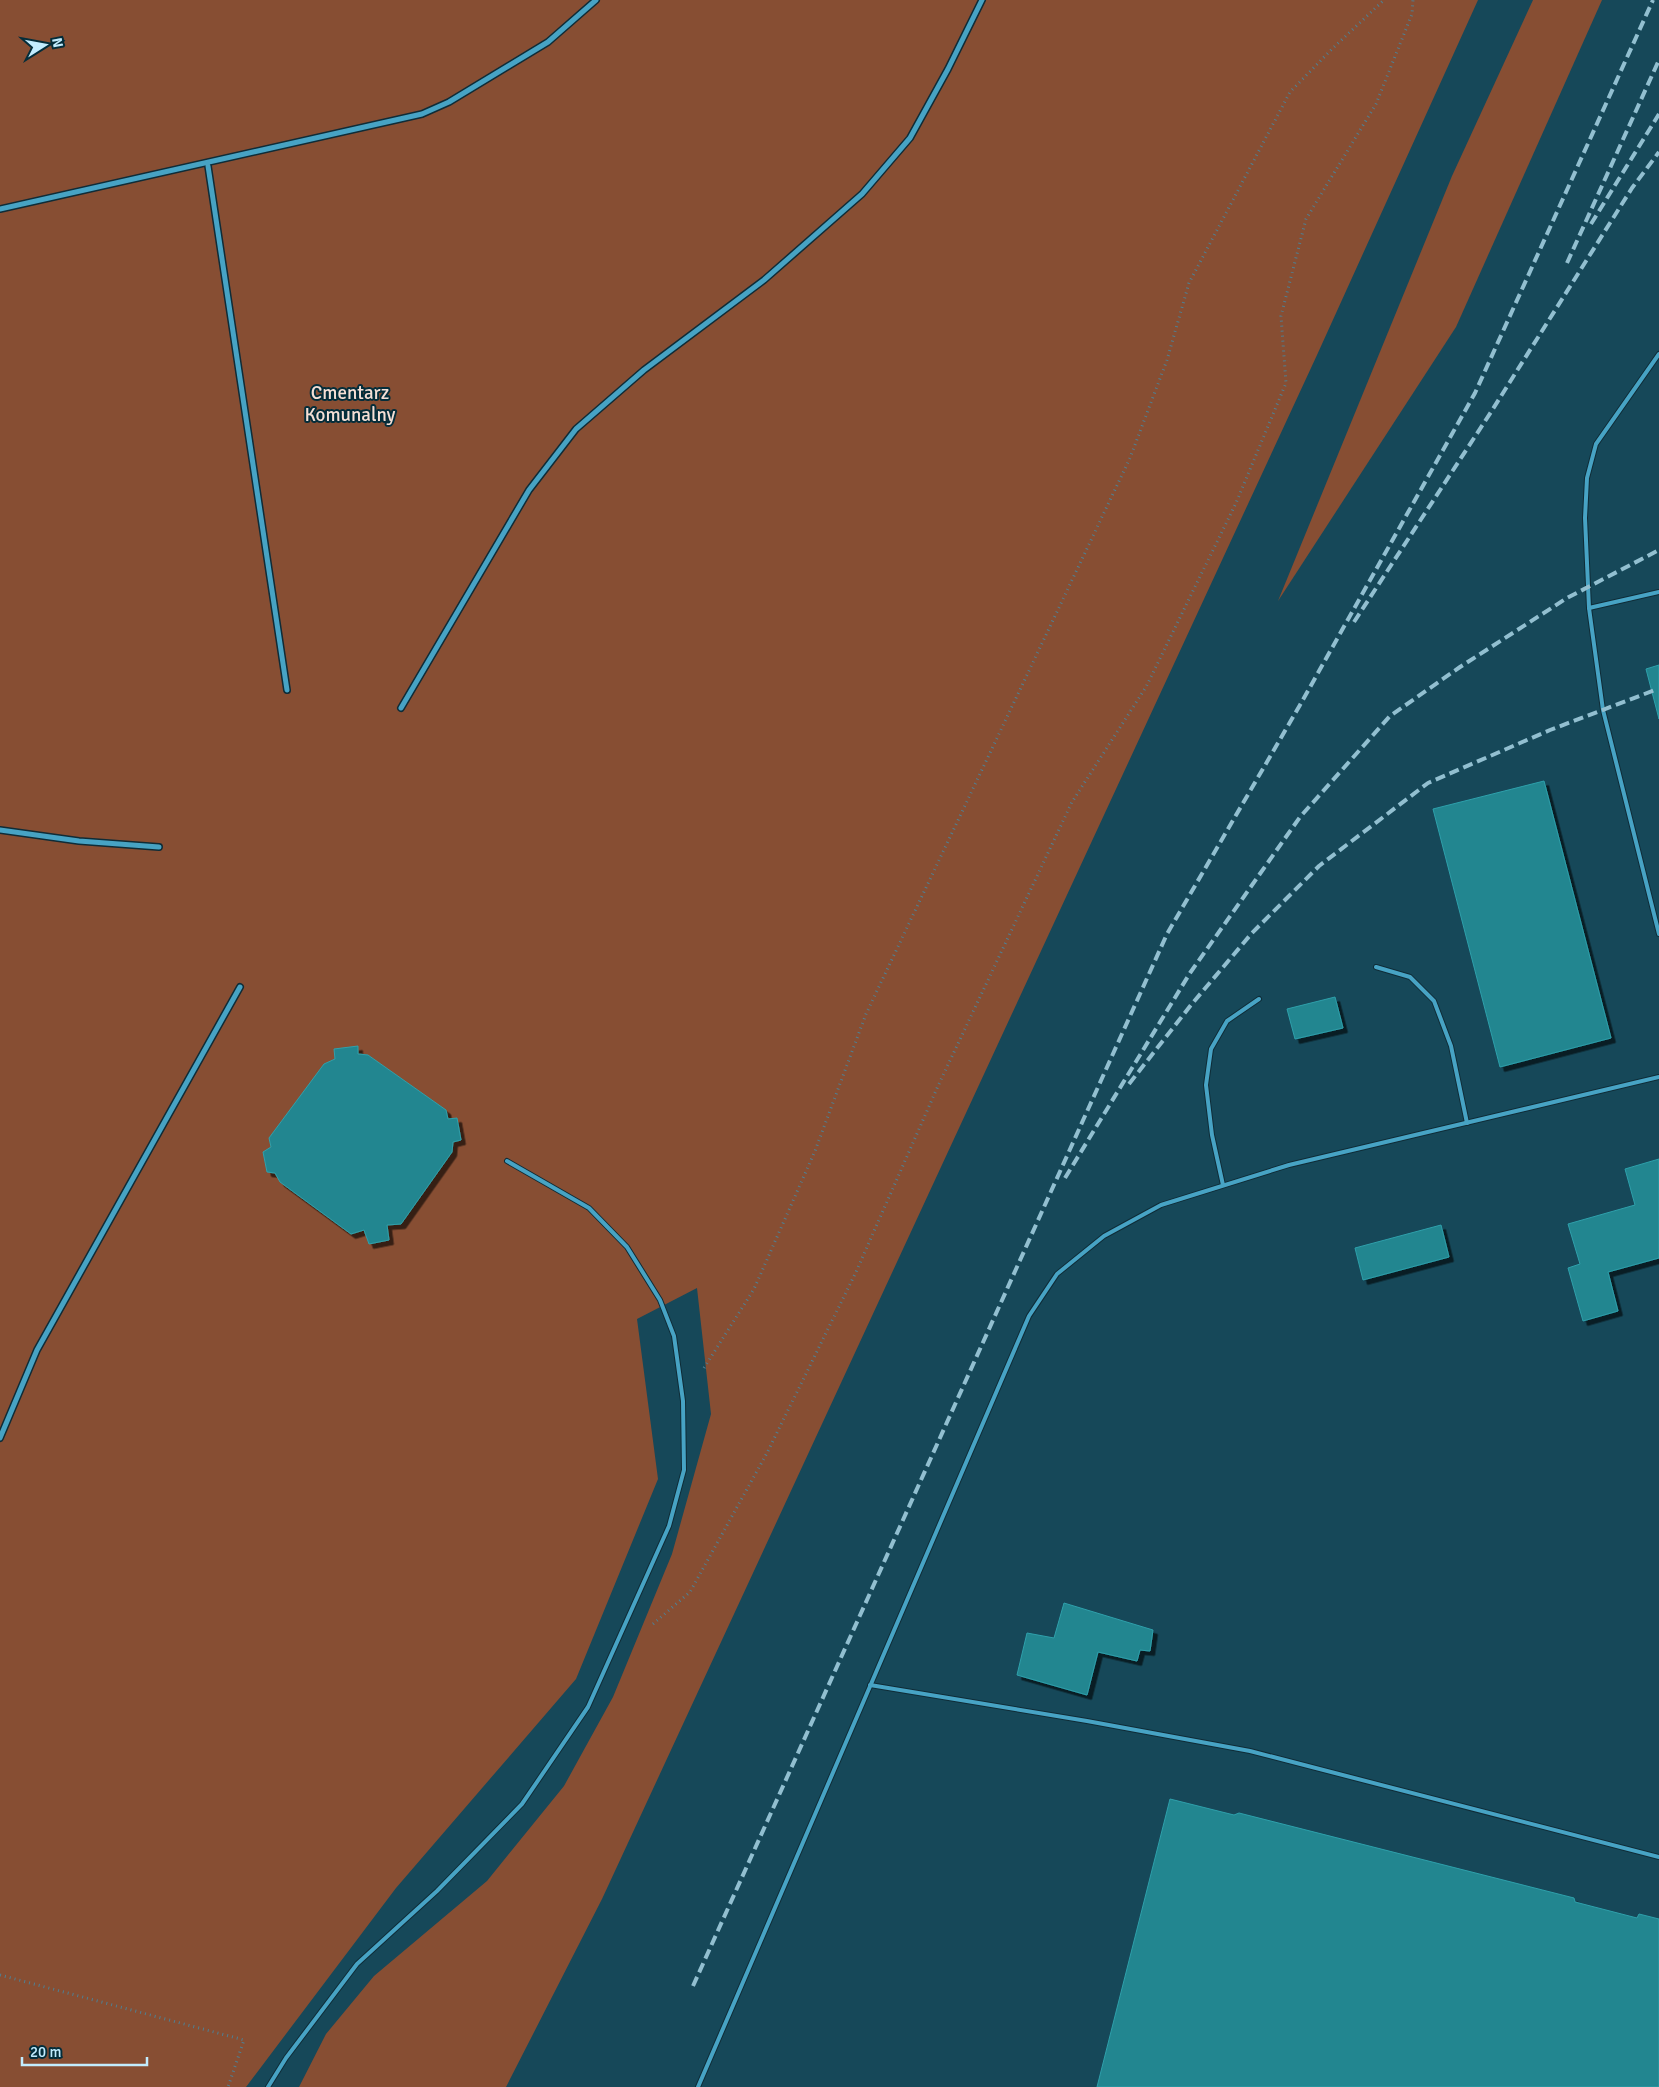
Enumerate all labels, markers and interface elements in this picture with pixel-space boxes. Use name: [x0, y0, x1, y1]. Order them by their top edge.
north arrow: [20, 20, 70, 70]
text: N: [48, 36, 67, 49]
park label: Cmentarz Komunalny: [305, 381, 396, 427]
scale bar: [22, 2034, 148, 2066]
text: 20 m: [30, 2043, 61, 2061]

